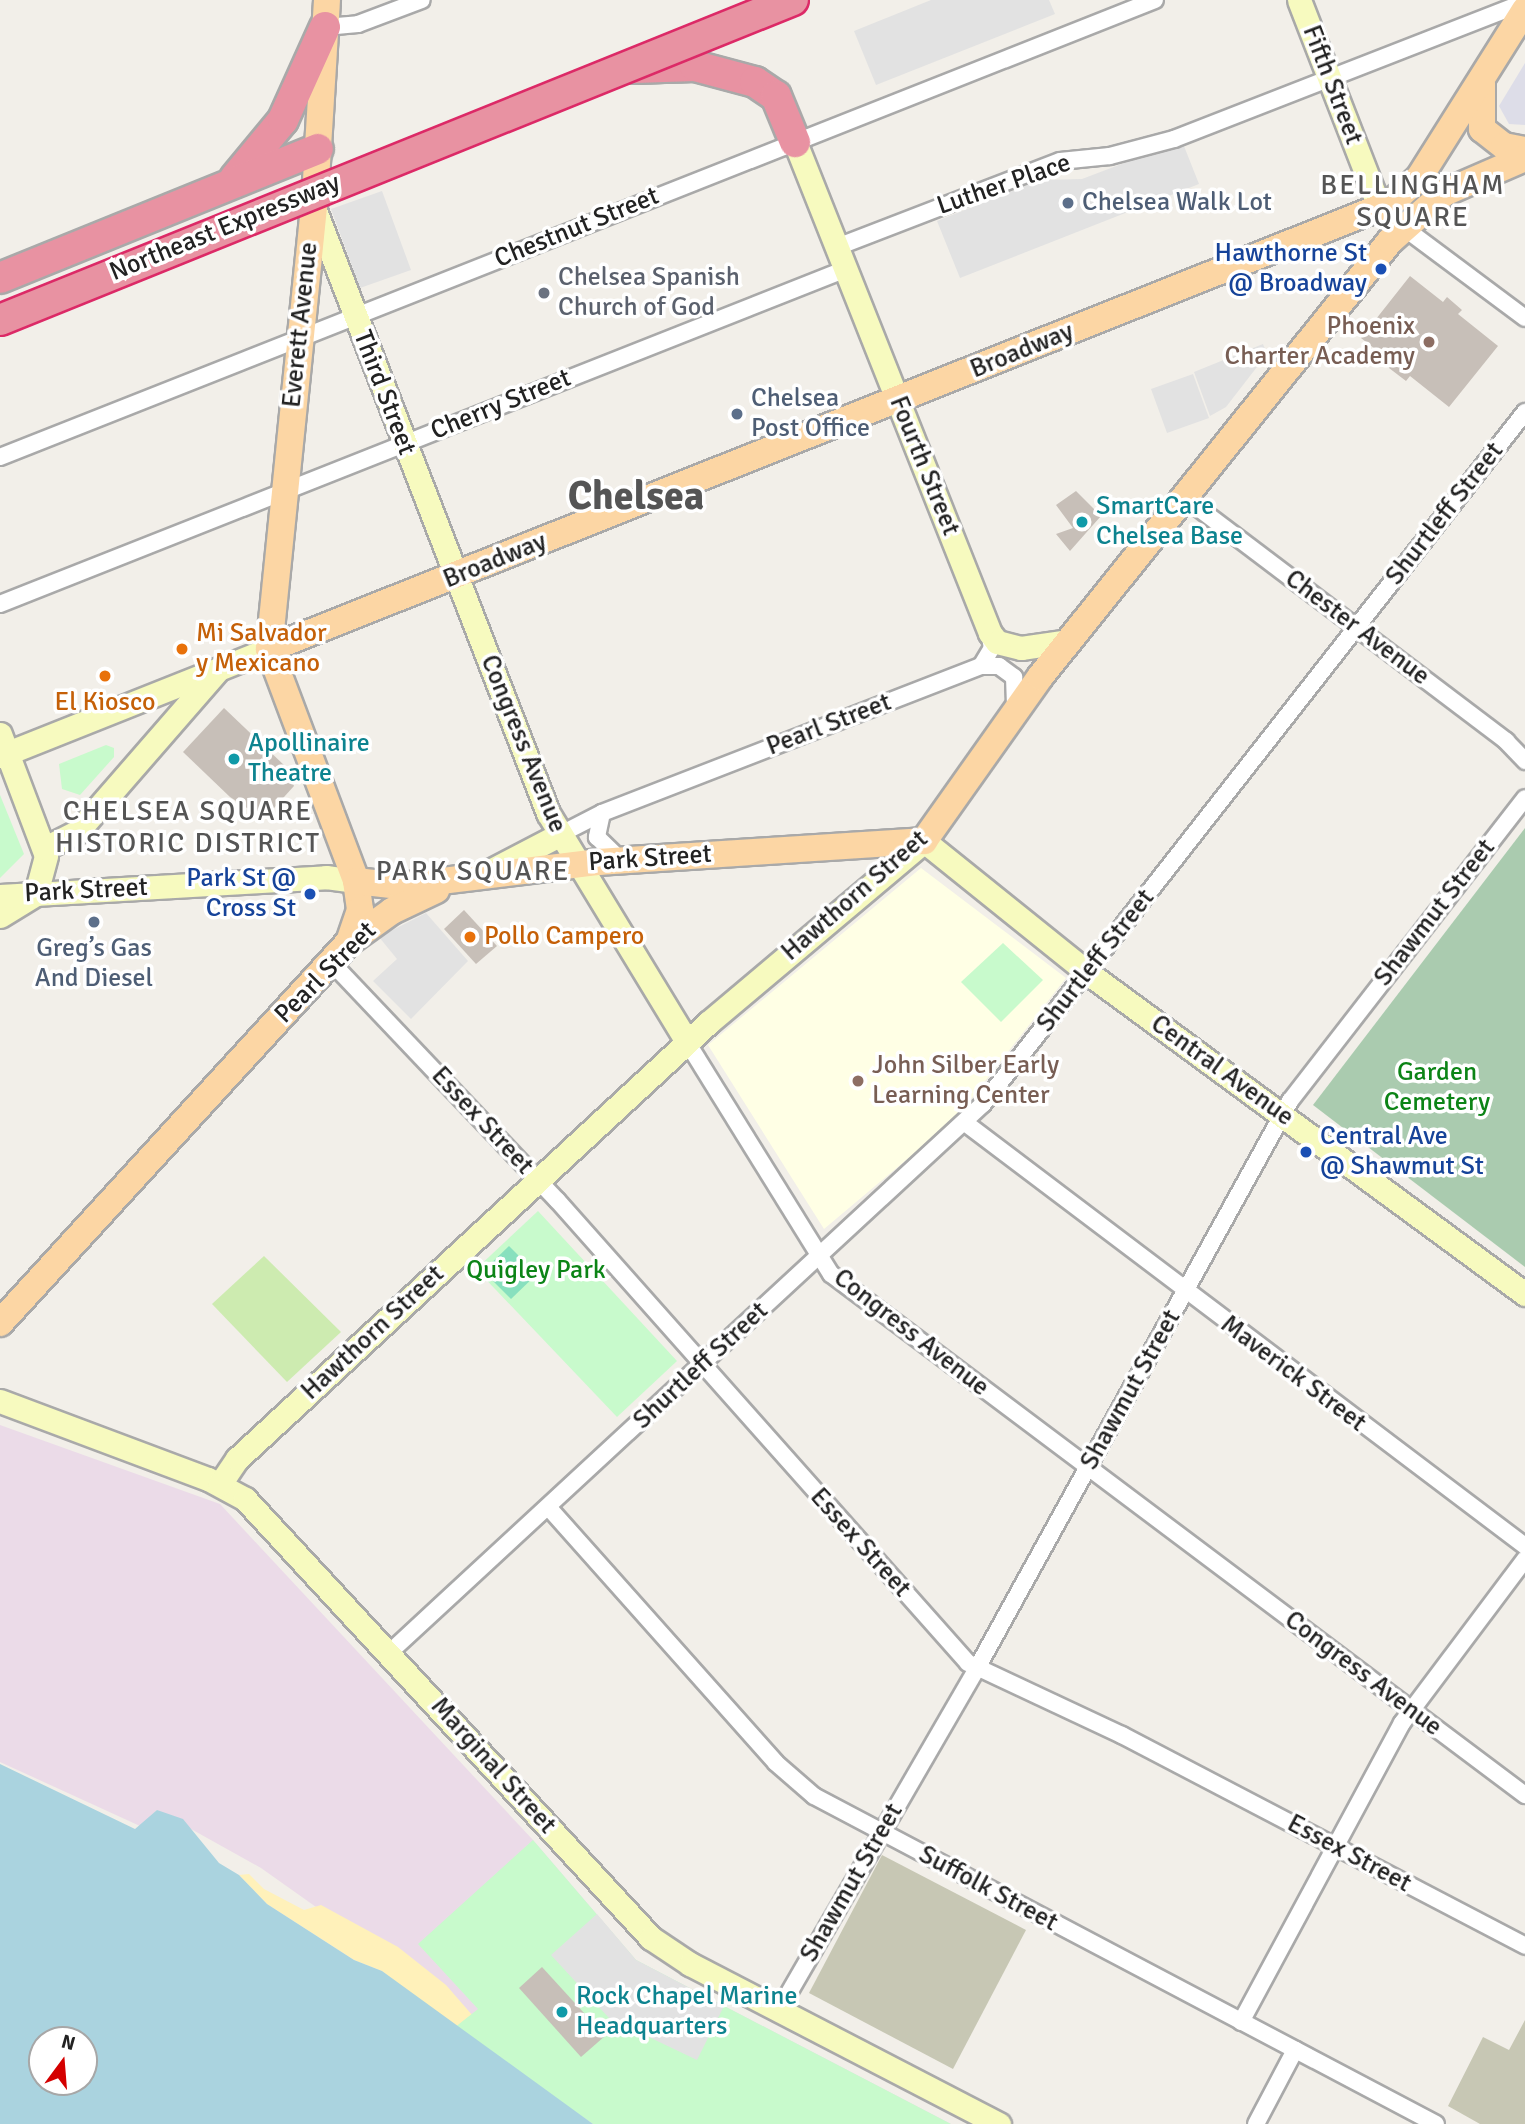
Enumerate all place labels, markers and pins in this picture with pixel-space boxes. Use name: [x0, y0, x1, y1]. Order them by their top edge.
place label: Chelsea Walk Lot: [1082, 187, 1272, 219]
marker: Chelsea Walk Lot: [1060, 195, 1076, 211]
place label: Hawthorne St @ Broadway: [1215, 238, 1367, 300]
marker: Hawthorne St @ Broadway: [1373, 261, 1389, 277]
place label: Chelsea Spanish Church of God: [558, 262, 740, 324]
marker: Chelsea Spanish Church of God: [536, 285, 552, 301]
place label: Phoenix Charter Academy: [1224, 311, 1415, 372]
marker: Phoenix Charter Academy: [1421, 334, 1437, 350]
place label: Chelsea Post Office: [751, 383, 870, 444]
marker: Chelsea Post Office: [729, 406, 745, 422]
place label: SmartCare Chelsea Base: [1096, 491, 1243, 552]
marker: SmartCare Chelsea Base: [1074, 514, 1090, 530]
place label: Mi Salvador y Mexicano: [196, 618, 327, 680]
marker: Mi Salvador y Mexicano: [174, 641, 190, 657]
marker: El Kiosco: [97, 668, 113, 684]
place label: El Kiosco: [54, 687, 156, 719]
place label: Apollinaire Theatre: [248, 728, 370, 790]
marker: Apollinaire Theatre: [226, 751, 242, 767]
place label: Park St @ Cross St: [186, 863, 296, 924]
marker: Park St @ Cross St: [302, 886, 318, 902]
marker: Greg’s Gas And Diesel: [86, 914, 102, 930]
place label: Pollo Campero: [484, 921, 644, 953]
marker: Pollo Campero: [462, 929, 478, 945]
place label: Greg’s Gas And Diesel: [35, 933, 153, 995]
place label: John Silber Early Learning Center: [872, 1050, 1059, 1112]
marker: John Silber Early Learning Center: [850, 1073, 866, 1089]
place label: Central Ave @ Shawmut St: [1320, 1121, 1484, 1182]
marker: Central Ave @ Shawmut St: [1298, 1144, 1314, 1160]
place label: Rock Chapel Marine Headquarters: [576, 1981, 797, 2042]
marker: Rock Chapel Marine Headquarters: [554, 2004, 570, 2020]

